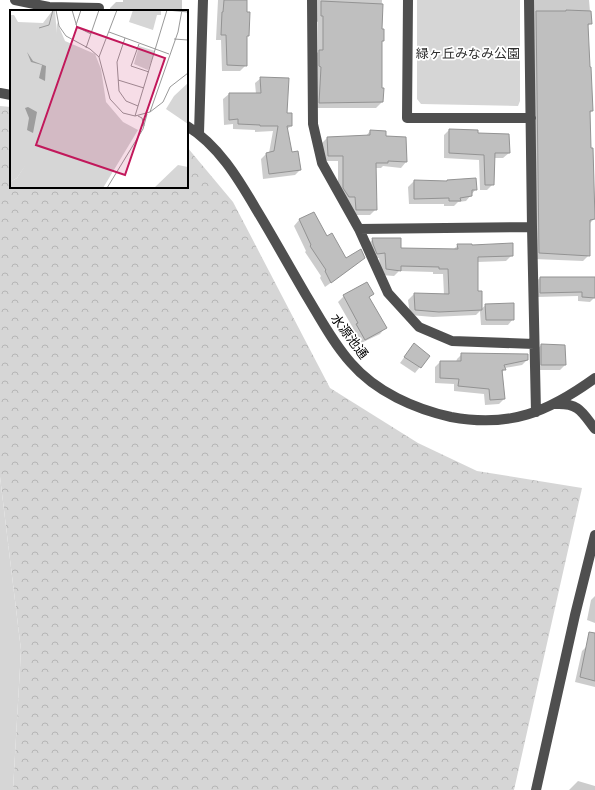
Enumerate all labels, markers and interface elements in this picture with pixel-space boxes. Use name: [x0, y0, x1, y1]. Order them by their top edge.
inset map: [10, 10, 188, 188]
park label: 緑ヶ丘みなみ公園: [416, 45, 520, 61]
street label: 水源池通: [328, 310, 372, 362]

